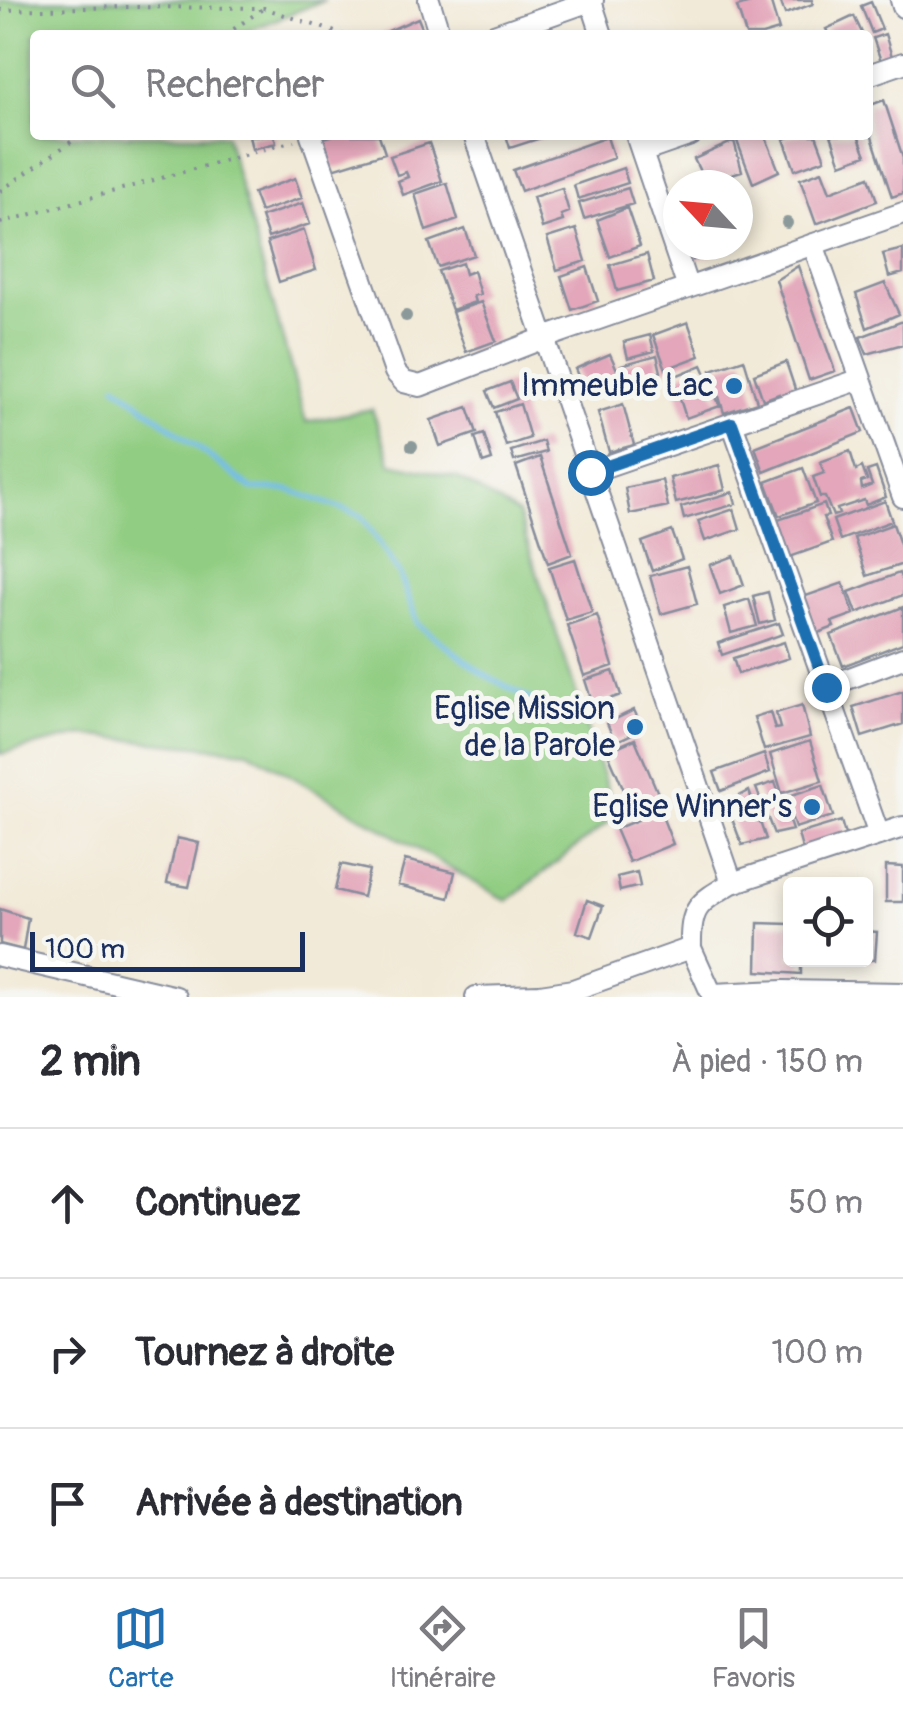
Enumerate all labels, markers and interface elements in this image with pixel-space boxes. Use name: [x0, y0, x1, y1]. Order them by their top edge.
search box: [30, 30, 873, 140]
icon: search: [65, 58, 120, 113]
text: Rechercher: [145, 61, 325, 109]
north arrow: [663, 170, 753, 260]
place label: Immeuble Lac: [521, 366, 714, 406]
marker: Immeuble Lac: [723, 375, 745, 397]
route start: [568, 450, 614, 496]
route end: [804, 665, 850, 711]
place label: Eglise Mission de la Parole: [434, 689, 615, 766]
marker: Eglise Mission de la Parole: [624, 716, 646, 738]
place label: Eglise Winner's: [592, 787, 792, 827]
marker: Eglise Winner's: [801, 796, 823, 818]
map controls: [783, 877, 873, 967]
button: locate: [783, 877, 873, 967]
scale bar: [30, 927, 305, 971]
text: 100 m: [45, 932, 125, 967]
text: 2 min: [40, 1036, 141, 1088]
text: À pied · 150 m: [671, 1042, 863, 1082]
icon: ahead: [40, 1176, 95, 1231]
text: Continuez: [135, 1179, 300, 1227]
text: 50 m: [788, 1183, 863, 1223]
icon: right: [40, 1326, 95, 1381]
text: Tournez à droite: [135, 1329, 394, 1377]
text: 100 m: [771, 1333, 863, 1373]
icon: arrive: [40, 1476, 95, 1531]
text: Arrivée à destination: [135, 1479, 463, 1527]
tab: Carte: [108, 1601, 173, 1696]
tab: Itinéraire: [390, 1601, 495, 1696]
tab: Favoris: [712, 1601, 795, 1696]

